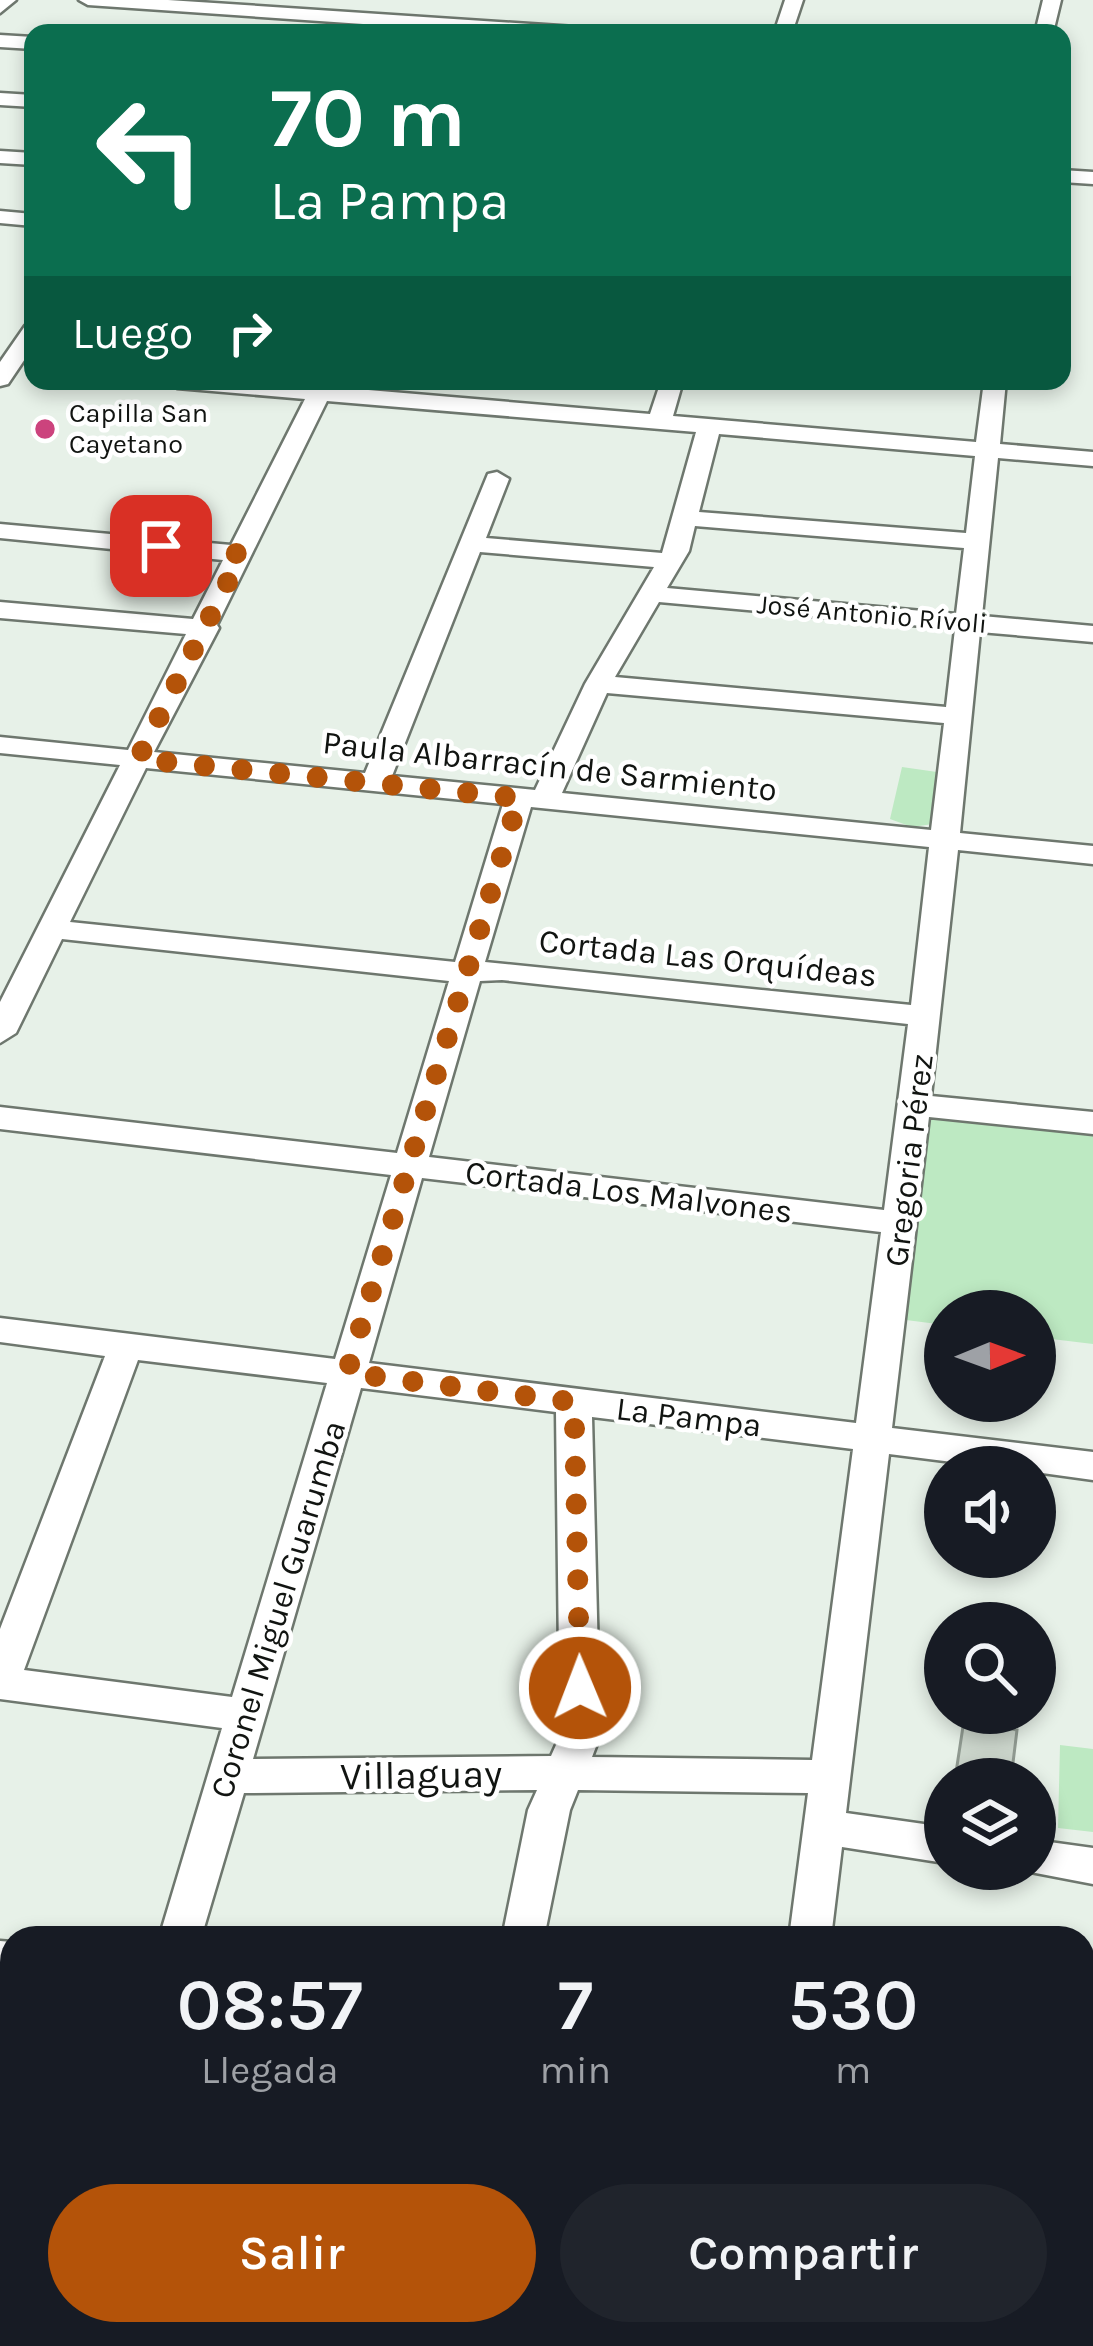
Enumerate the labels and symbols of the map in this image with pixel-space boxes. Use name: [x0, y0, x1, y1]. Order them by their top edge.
place label: Capilla San Cayetano: [69, 397, 208, 460]
marker: Capilla San Cayetano: [32, 416, 58, 442]
pin: [110, 495, 212, 597]
street label: José Antonio Rívoli: [756, 588, 988, 640]
street label: Paula Albarracín de Sarmiento: [321, 723, 779, 809]
street label: Cortada Las Orquídeas: [537, 921, 879, 995]
street label: Gregoria Pérez: [877, 1051, 941, 1269]
street label: Cortada Los Malvones: [463, 1153, 795, 1231]
north arrow: [924, 1290, 1056, 1422]
street label: La Pampa: [614, 1389, 764, 1445]
street label: Coronel Miguel Guarumba: [202, 1416, 354, 1803]
position arrow: [517, 1625, 643, 1751]
street label: Villaguay: [340, 1751, 502, 1799]

